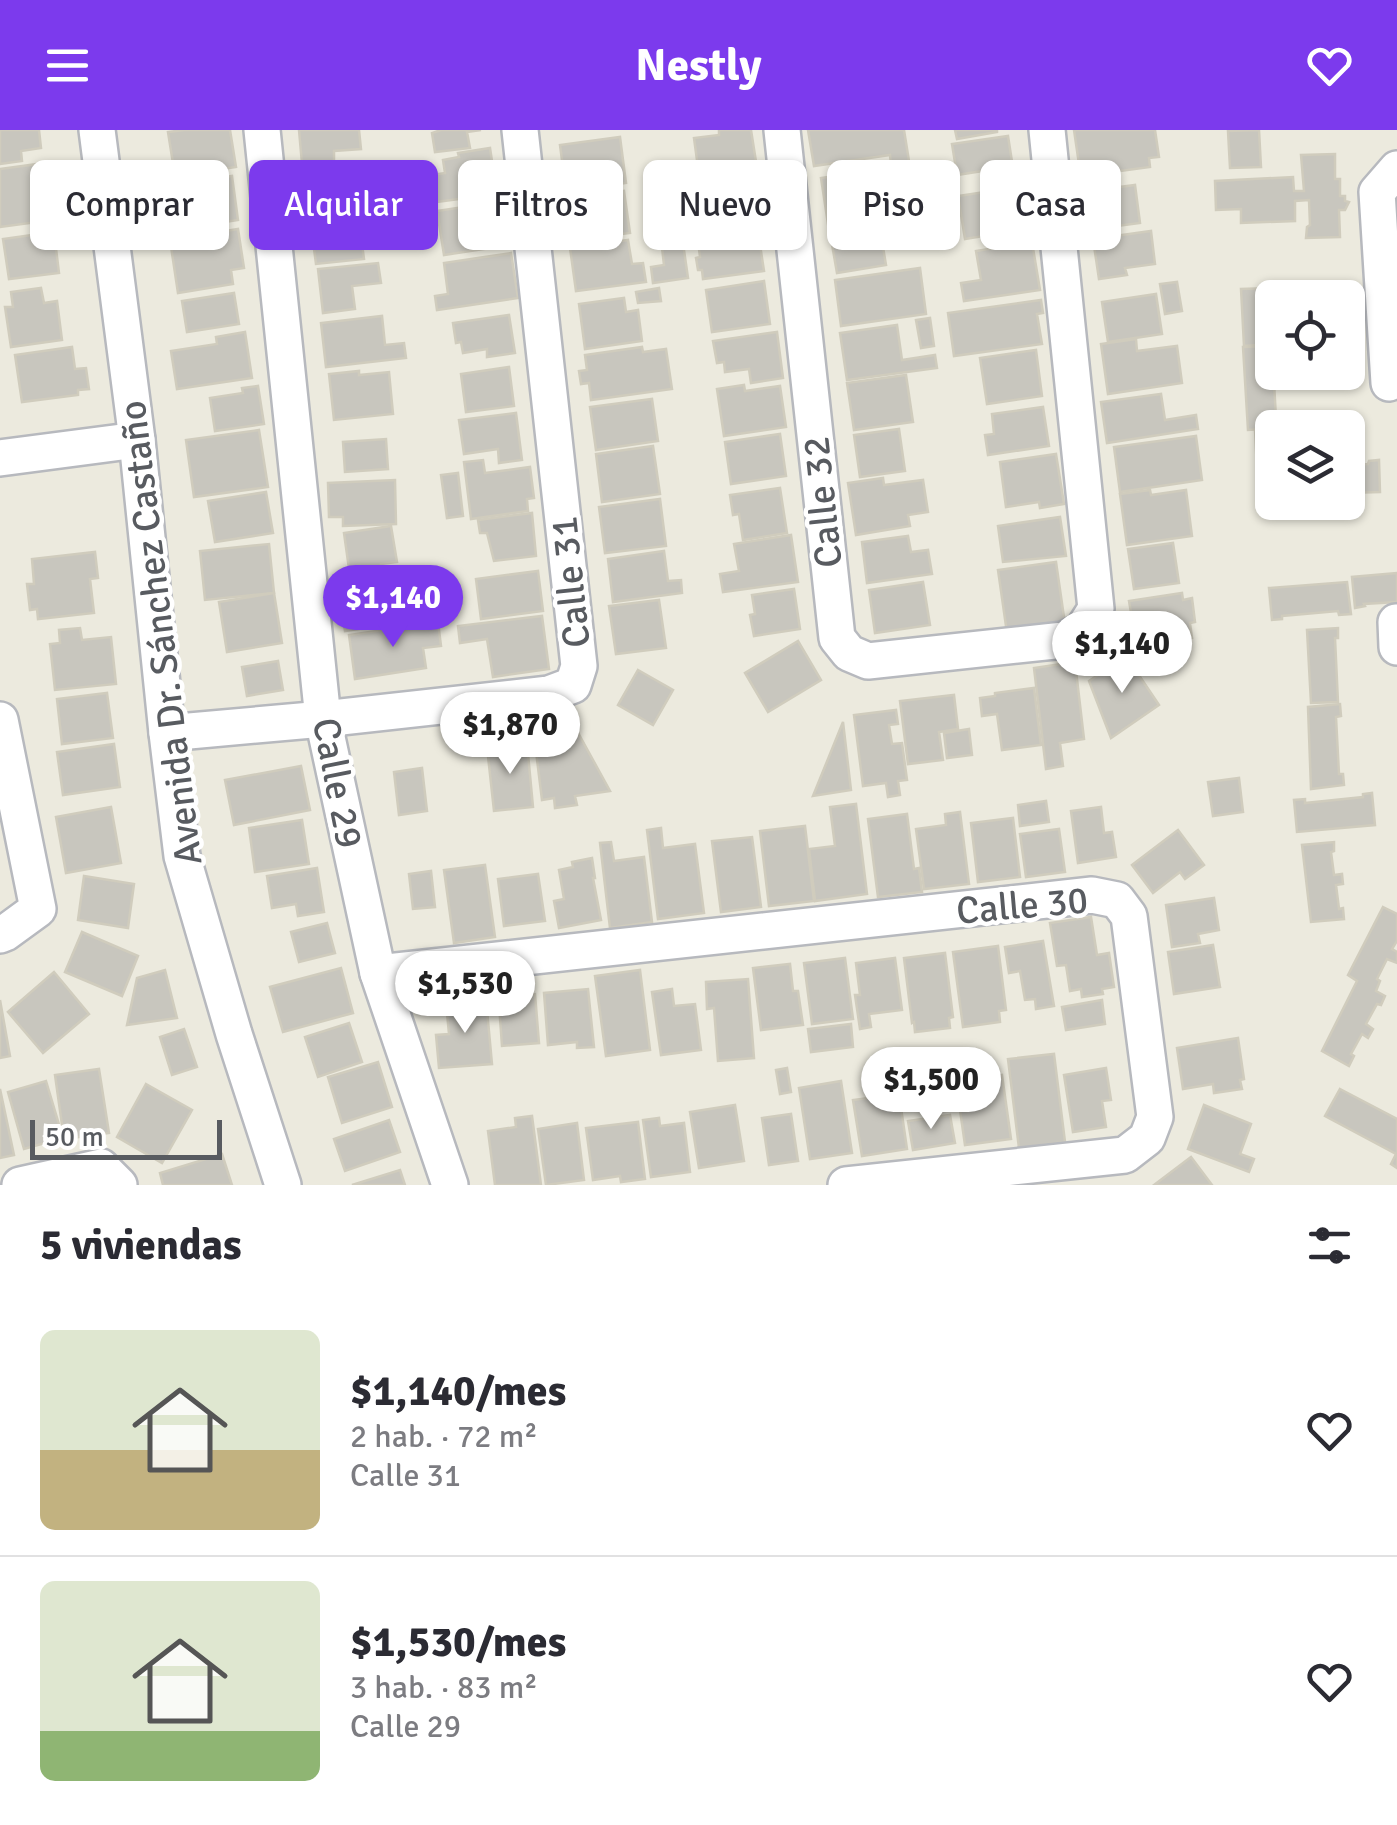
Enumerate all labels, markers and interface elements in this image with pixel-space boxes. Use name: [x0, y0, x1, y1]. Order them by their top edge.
icon: menu: [40, 38, 95, 93]
text: Nestly: [635, 38, 762, 93]
icon: heart: [1302, 38, 1357, 93]
chip: Comprar: [30, 160, 229, 250]
chip: Alquilar: [249, 160, 438, 250]
chip: Filtros: [458, 160, 623, 250]
chip: Nuevo: [643, 160, 807, 250]
chip: Piso: [827, 160, 960, 250]
chip: Casa: [980, 160, 1121, 250]
map controls: [1255, 280, 1365, 520]
button: locate: [1255, 280, 1365, 390]
street label: Avenida Dr. Sánchez Castaño: [109, 398, 212, 868]
button: layers: [1255, 410, 1365, 520]
street label: Calle 32: [792, 434, 853, 570]
street label: Calle 31: [540, 514, 601, 650]
pin: $1,140: [312, 565, 474, 650]
text: $1,140: [345, 578, 441, 617]
pin: $1,140: [1041, 611, 1203, 696]
text: $1,140: [1074, 624, 1170, 663]
pin: $1,870: [429, 692, 591, 777]
text: $1,870: [462, 705, 558, 744]
street label: Calle 29: [302, 714, 373, 852]
street label: Calle 30: [954, 876, 1090, 935]
pin: $1,530: [384, 951, 546, 1036]
text: $1,530: [417, 964, 513, 1003]
pin: $1,500: [850, 1047, 1012, 1132]
text: $1,500: [883, 1060, 979, 1099]
scale bar: [30, 1115, 222, 1160]
text: 50 m: [45, 1120, 104, 1154]
icon: filters: [1302, 1218, 1357, 1273]
text: 5 viviendas: [40, 1220, 242, 1271]
text: $1,140/mes: [350, 1366, 566, 1417]
icon: home: [120, 1370, 240, 1490]
icon: heart: [1302, 1403, 1357, 1458]
text: 2 hab. · 72 m²: [350, 1417, 538, 1456]
text: Calle 31: [350, 1456, 461, 1495]
text: $1,530/mes: [350, 1617, 566, 1668]
icon: home: [120, 1621, 240, 1741]
icon: heart: [1302, 1654, 1357, 1709]
text: 3 hab. · 83 m²: [350, 1668, 538, 1707]
text: Calle 29: [350, 1707, 461, 1746]

